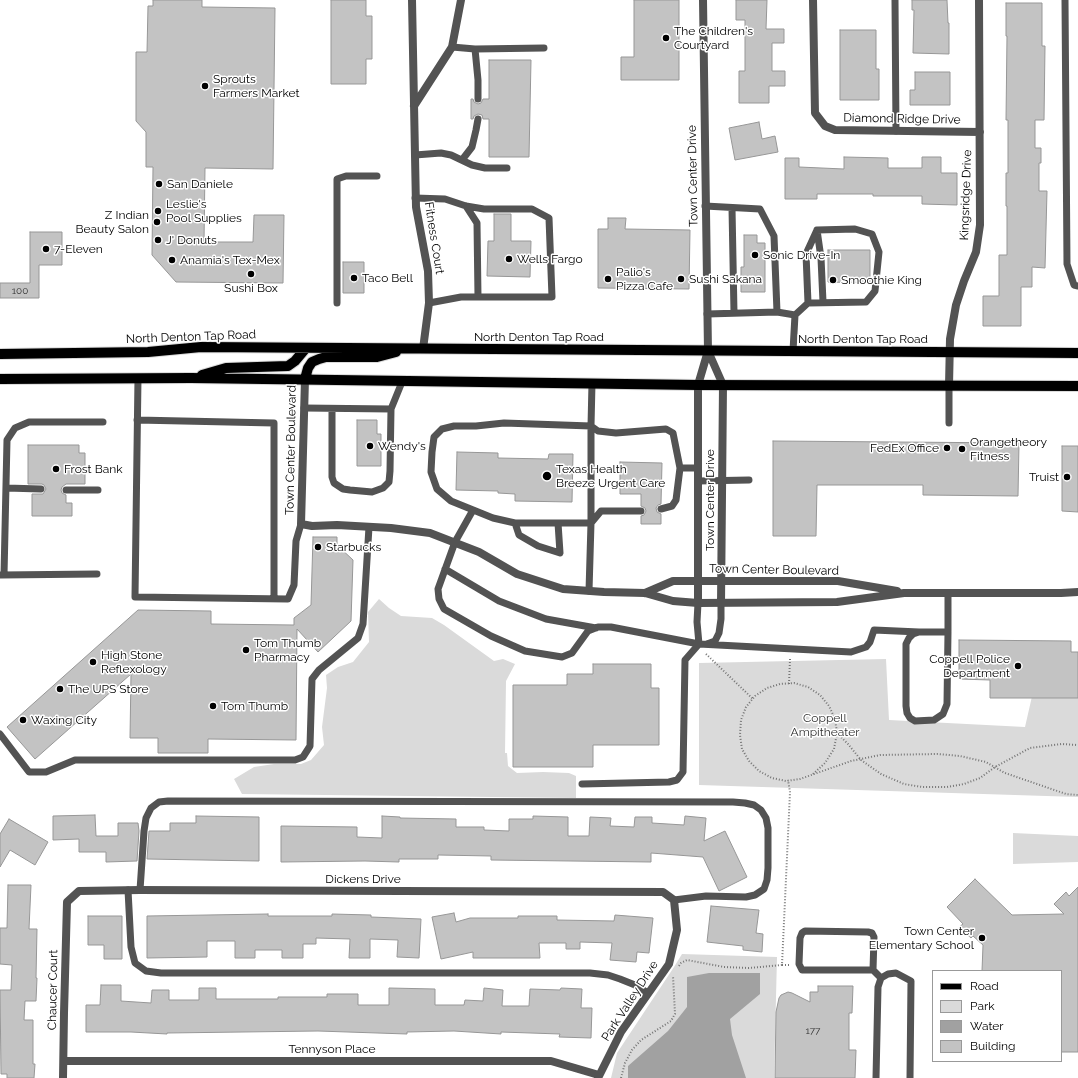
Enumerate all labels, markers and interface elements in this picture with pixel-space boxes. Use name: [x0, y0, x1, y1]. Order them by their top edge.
place label: The Children's Courtyard: [674, 24, 753, 52]
marker: The Children's Courtyard: [661, 33, 671, 43]
place label: Sprouts Farmers Market: [213, 72, 299, 100]
marker: Sprouts Farmers Market: [200, 81, 210, 91]
street label: Diamond Ridge Drive: [843, 111, 961, 127]
street label: Town Center Drive: [685, 125, 701, 227]
street label: Kingsridge Drive: [957, 149, 975, 241]
place label: San Daniele: [167, 177, 233, 191]
marker: San Daniele: [154, 179, 164, 189]
place label: Leslie's Pool Supplies: [166, 197, 242, 225]
street label: Fitness Court: [421, 201, 447, 275]
marker: Leslie's Pool Supplies: [153, 206, 163, 216]
place label: Z Indian Beauty Salon: [75, 208, 149, 236]
marker: Z Indian Beauty Salon: [152, 217, 162, 227]
place label: J' Donuts: [166, 233, 217, 247]
marker: J' Donuts: [153, 235, 163, 245]
place label: 7-Eleven: [54, 242, 103, 256]
marker: 7-Eleven: [41, 244, 51, 254]
place label: Sonic Drive-In: [763, 248, 840, 262]
marker: Sonic Drive-In: [750, 250, 760, 260]
place label: Wells Fargo: [517, 252, 583, 266]
place label: Anamia's Tex-Mex: [180, 253, 280, 267]
marker: Wells Fargo: [504, 254, 514, 264]
marker: Anamia's Tex-Mex: [167, 255, 177, 265]
place label: Palio's Pizza Cafe: [616, 265, 673, 293]
marker: Sushi Box: [246, 269, 256, 279]
place label: Taco Bell: [362, 271, 413, 285]
place label: Sushi Sakana: [689, 272, 762, 286]
marker: Taco Bell: [349, 273, 359, 283]
place label: Smoothie King: [841, 273, 922, 287]
marker: Palio's Pizza Cafe: [603, 274, 613, 284]
marker: Sushi Sakana: [676, 274, 686, 284]
marker: Smoothie King: [828, 275, 838, 285]
place label: Sushi Box: [224, 281, 278, 295]
house number: 100: [12, 285, 28, 297]
street label: North Denton Tap Road: [126, 328, 256, 346]
street label: North Denton Tap Road: [474, 330, 604, 344]
street label: North Denton Tap Road: [798, 332, 928, 346]
street label: Town Center Boulevard: [283, 385, 299, 515]
place label: Orangetheory Fitness: [970, 435, 1047, 463]
place label: Wendy's: [378, 439, 426, 453]
marker: Wendy's: [365, 441, 375, 451]
place label: FedEx Office: [870, 441, 939, 455]
marker: FedEx Office: [942, 443, 952, 453]
marker: Orangetheory Fitness: [957, 444, 967, 454]
street label: Town Center Drive: [703, 449, 717, 551]
place label: Frost Bank: [64, 462, 123, 476]
place label: Texas Health Breeze Urgent Care: [556, 462, 665, 490]
marker: Frost Bank: [51, 464, 61, 474]
marker: Texas Health Breeze Urgent Care: [541, 470, 553, 482]
place label: Truist: [1029, 470, 1059, 484]
marker: Truist: [1062, 472, 1072, 482]
place label: Starbucks: [326, 540, 381, 554]
marker: Starbucks: [313, 542, 323, 552]
street label: Town Center Boulevard: [709, 562, 839, 578]
place label: Tom Thumb Pharmacy: [254, 636, 321, 664]
marker: Tom Thumb Pharmacy: [241, 645, 251, 655]
place label: High Stone Reflexology: [101, 648, 167, 676]
place label: Coppell Police Department: [929, 652, 1010, 680]
marker: High Stone Reflexology: [88, 657, 98, 667]
marker: Coppell Police Department: [1013, 661, 1023, 671]
place label: The UPS Store: [68, 682, 149, 696]
marker: The UPS Store: [55, 684, 65, 694]
place label: Tom Thumb: [221, 699, 288, 713]
marker: Tom Thumb: [208, 701, 218, 711]
park label: Coppell Ampitheater: [791, 711, 859, 739]
place label: Waxing City: [31, 713, 97, 727]
marker: Waxing City: [18, 715, 28, 725]
street label: Dickens Drive: [325, 872, 401, 886]
place label: Town Center Elementary School: [869, 924, 974, 952]
marker: Town Center Elementary School: [977, 933, 987, 943]
street label: Chaucer Court: [45, 950, 61, 1030]
street label: Park Valley Drive: [599, 958, 661, 1044]
legend: [932, 970, 1062, 1062]
text: Road: [970, 979, 999, 993]
text: Park: [970, 999, 995, 1013]
text: Water: [970, 1019, 1004, 1033]
house number: 177: [806, 1025, 820, 1037]
text: Building: [970, 1039, 1016, 1053]
street label: Tennyson Place: [288, 1042, 376, 1056]

